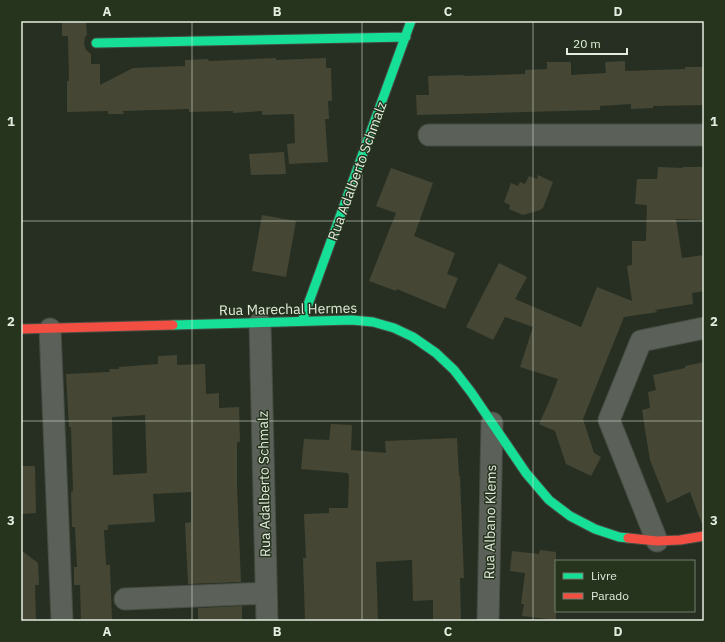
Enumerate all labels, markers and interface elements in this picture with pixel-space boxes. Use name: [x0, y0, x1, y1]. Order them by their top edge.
text: A: [103, 3, 112, 20]
text: B: [273, 3, 282, 20]
text: C: [444, 3, 453, 20]
text: D: [613, 3, 623, 20]
scale bar: [567, 30, 627, 56]
text: 20 m: [573, 36, 601, 51]
street label: Rua Adalberto Schmalz: [324, 99, 391, 243]
text: 1: [7, 113, 15, 130]
text: 1: [710, 113, 718, 130]
street label: Rua Marechal Hermes: [219, 299, 357, 319]
text: 2: [7, 313, 15, 330]
text: 2: [710, 313, 718, 330]
street label: Rua Adalberto Schmalz: [254, 410, 274, 557]
street label: Rua Albano Klems: [480, 464, 500, 579]
text: 3: [7, 512, 15, 529]
text: 3: [710, 512, 718, 529]
legend: [555, 560, 695, 612]
text: Livre: [591, 568, 617, 583]
text: Parado: [591, 588, 629, 603]
text: A: [103, 623, 112, 640]
text: B: [273, 623, 282, 640]
text: C: [444, 623, 453, 640]
text: D: [613, 623, 623, 640]

